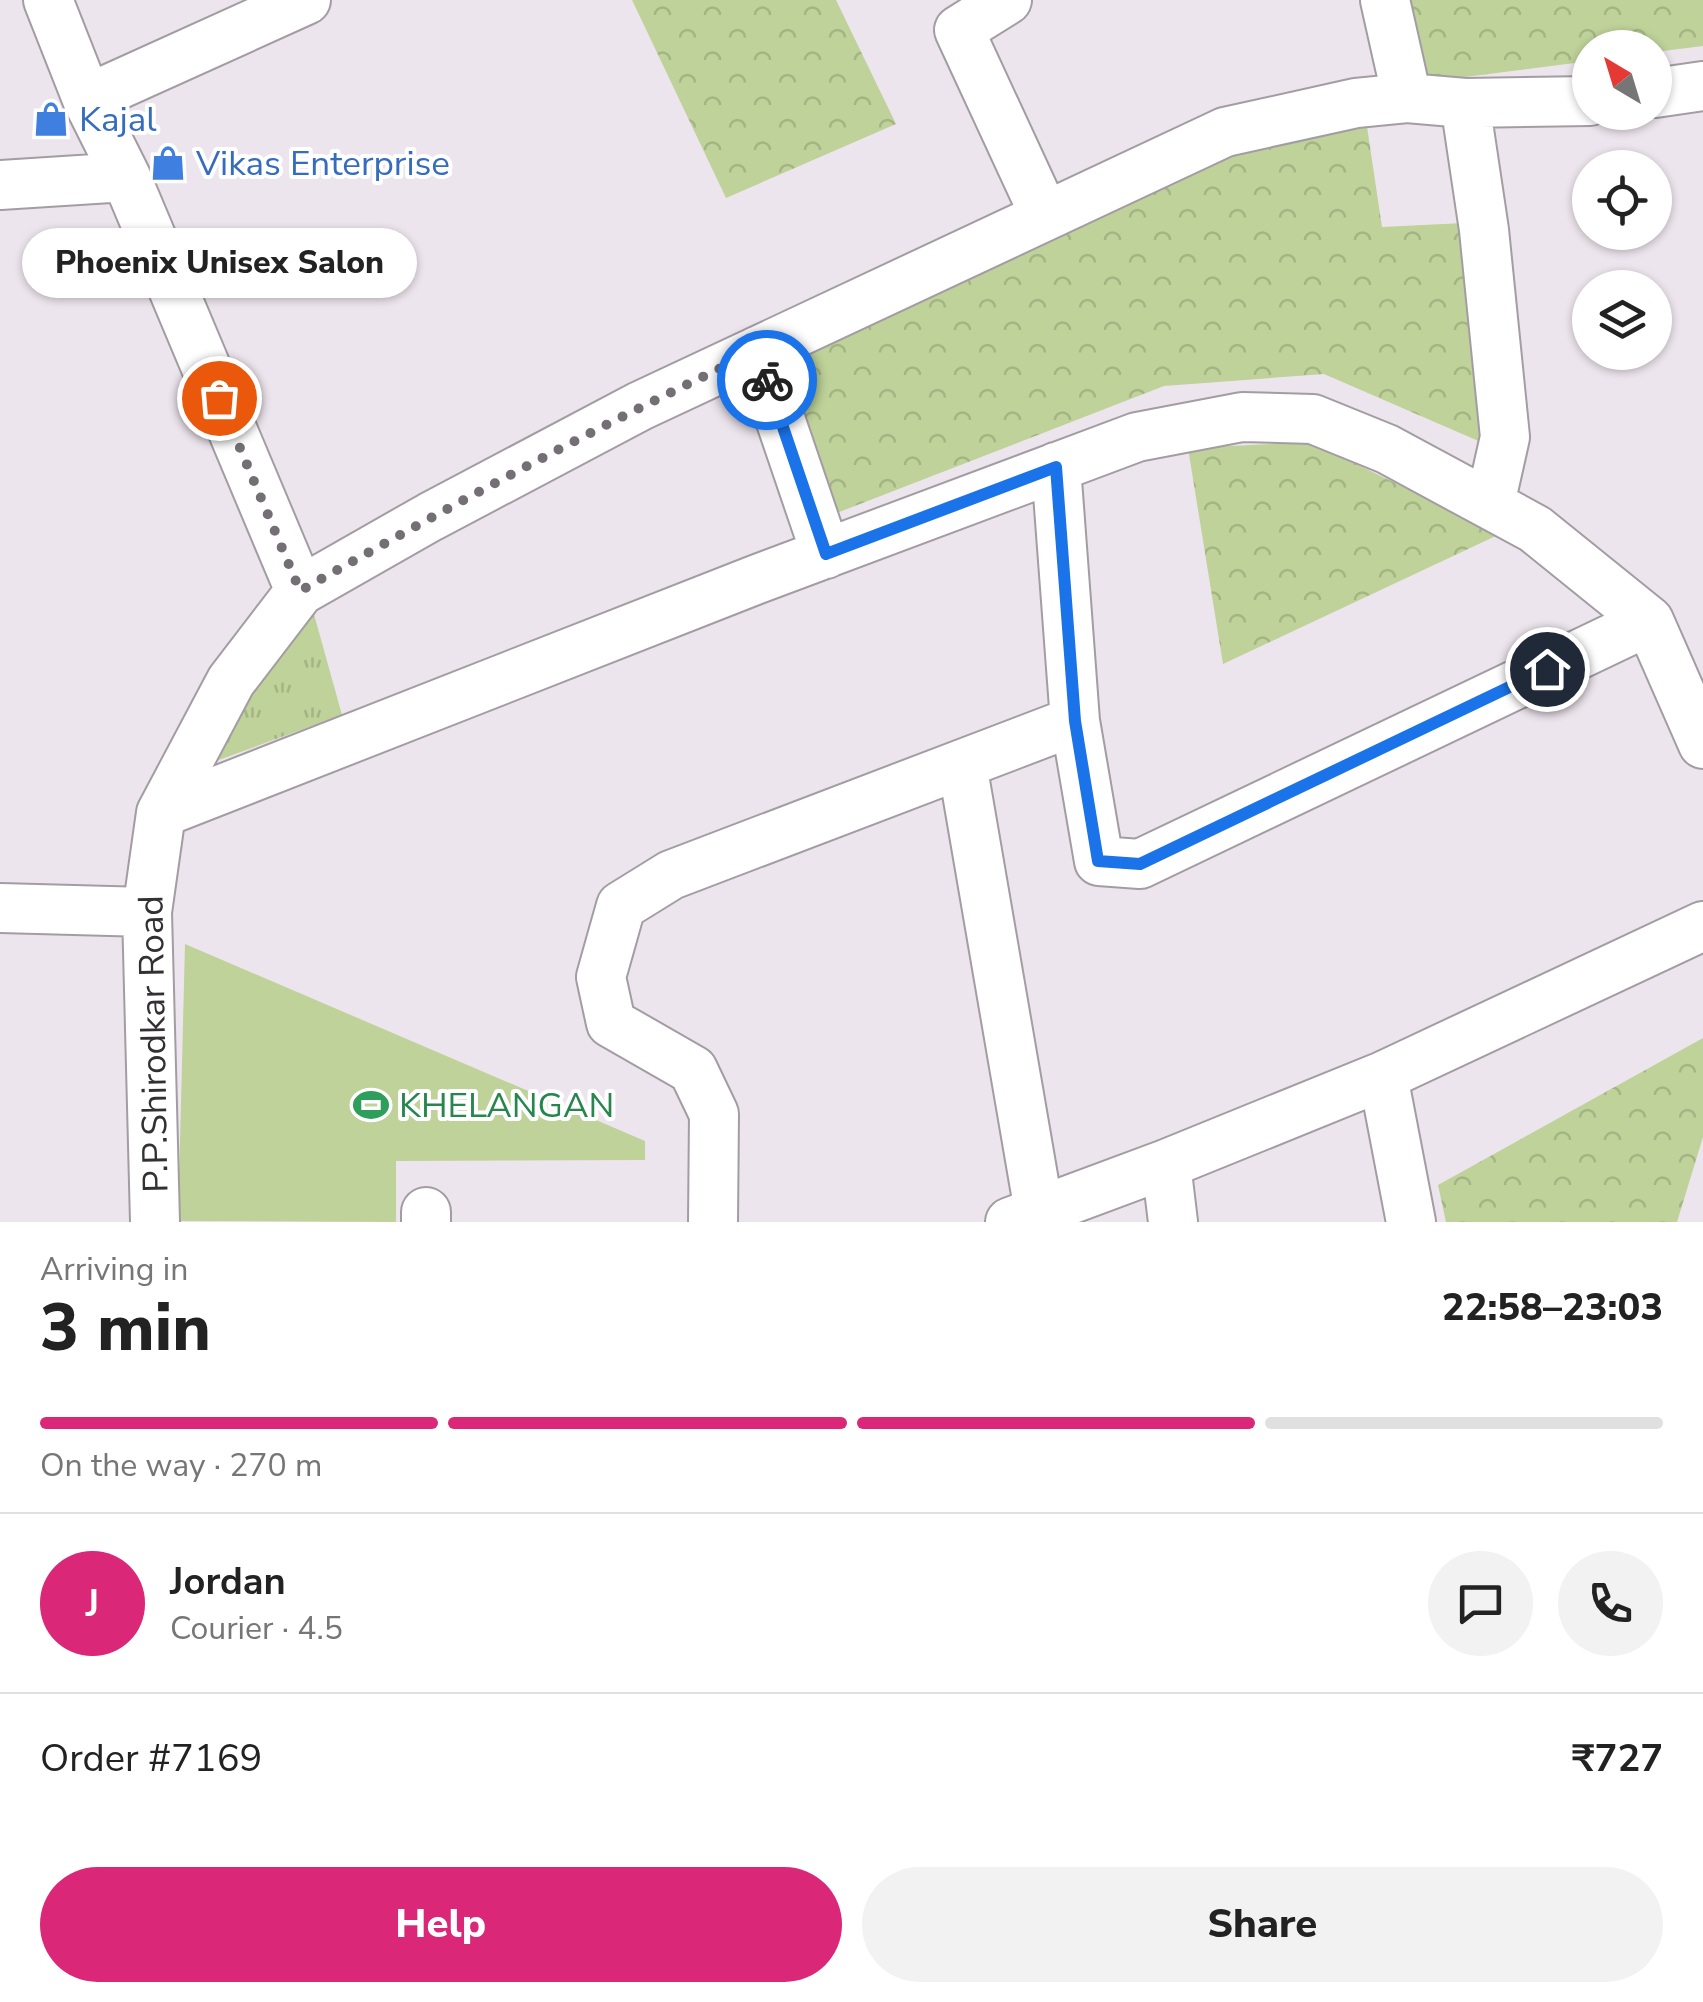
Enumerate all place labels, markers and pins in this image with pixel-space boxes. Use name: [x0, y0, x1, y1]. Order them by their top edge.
place label: Kajal: [79, 96, 157, 143]
shop icon: Kajal: [32, 100, 70, 138]
place label: Vikas Enterprise: [195, 140, 450, 187]
shop icon: Vikas Enterprise: [149, 144, 187, 182]
callout: Phoenix Unisex Salon: [21, 228, 416, 298]
pin: [177, 356, 262, 441]
pin: [1505, 627, 1590, 712]
place label: KHELANGAN: [399, 1082, 614, 1129]
sports icon: KHELANGAN: [352, 1086, 390, 1124]

